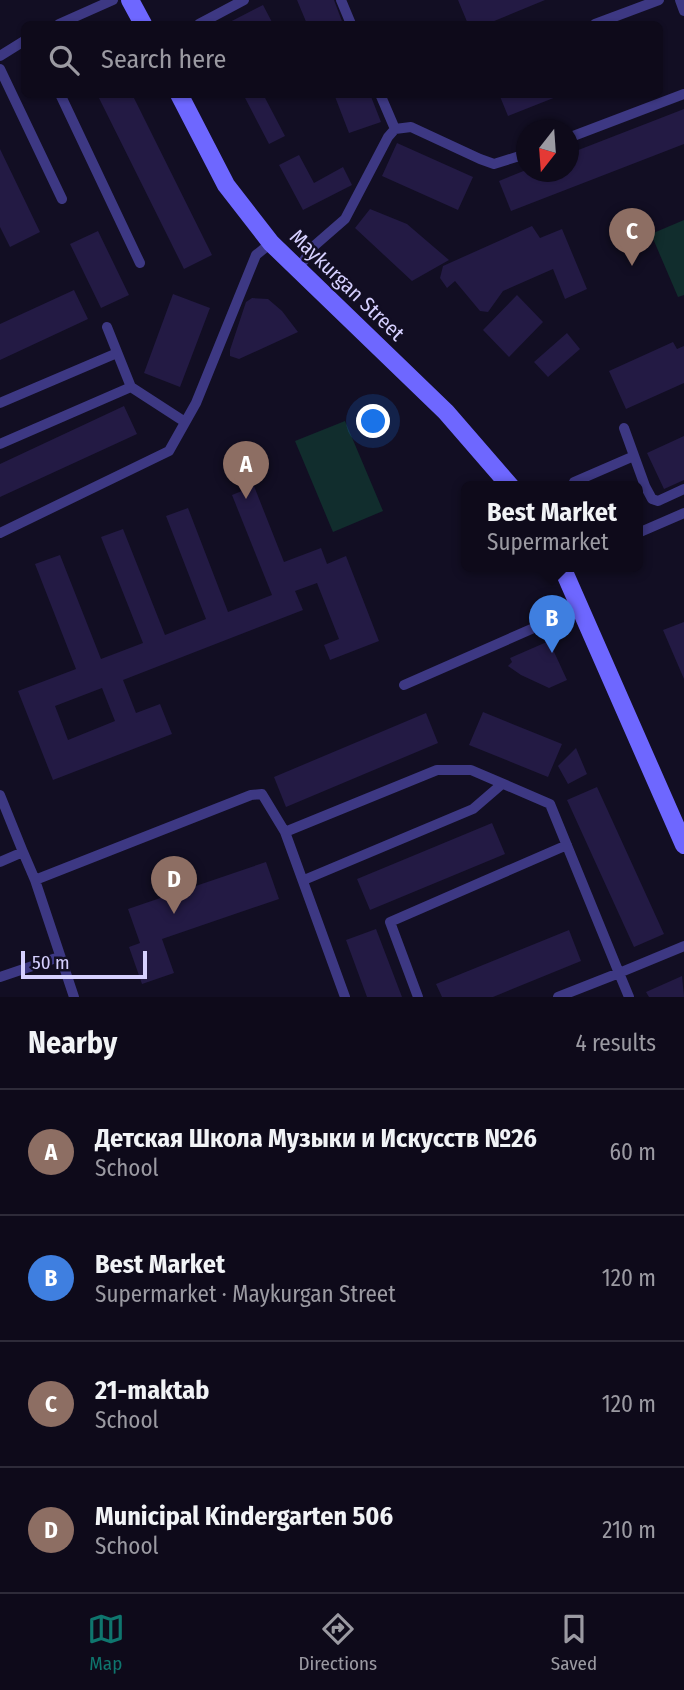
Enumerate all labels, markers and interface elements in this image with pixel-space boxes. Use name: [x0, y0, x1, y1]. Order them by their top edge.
search box: [21, 21, 663, 98]
icon: search: [45, 41, 83, 79]
text: Search here: [101, 44, 226, 75]
north arrow: [516, 119, 579, 182]
pin: C: [609, 208, 655, 266]
street label: Maykurgan Street: [284, 224, 410, 346]
your location: [356, 404, 390, 438]
pin: A: [223, 441, 269, 499]
popup: [461, 481, 643, 572]
text: Best Market: [487, 497, 617, 528]
text: Supermarket: [487, 528, 608, 556]
pin: B: [529, 595, 575, 653]
pin: D: [151, 856, 197, 914]
scale bar: [21, 948, 147, 980]
text: 50 m: [32, 951, 70, 974]
text: Nearby: [28, 1025, 117, 1061]
text: 4 results: [575, 1029, 656, 1057]
text: Детская Школа Музыки и Искусств №26: [95, 1123, 537, 1154]
text: A: [45, 1138, 57, 1166]
text: 60 m: [610, 1138, 656, 1166]
text: School: [95, 1154, 159, 1182]
text: Best Market: [95, 1249, 225, 1280]
text: B: [45, 1264, 57, 1292]
text: 120 m: [602, 1264, 656, 1292]
text: Supermarket · Maykurgan Street: [95, 1280, 396, 1308]
text: 21-maktab: [95, 1375, 209, 1406]
text: C: [45, 1390, 57, 1418]
text: 120 m: [602, 1390, 656, 1418]
text: School: [95, 1406, 159, 1434]
text: Municipal Kindergarten 506: [95, 1501, 393, 1532]
text: D: [44, 1516, 58, 1544]
text: 210 m: [602, 1516, 656, 1544]
text: School: [95, 1532, 159, 1560]
tab: Map: [87, 1610, 125, 1675]
tab: Directions: [299, 1610, 377, 1675]
tab: Saved: [551, 1610, 597, 1675]

